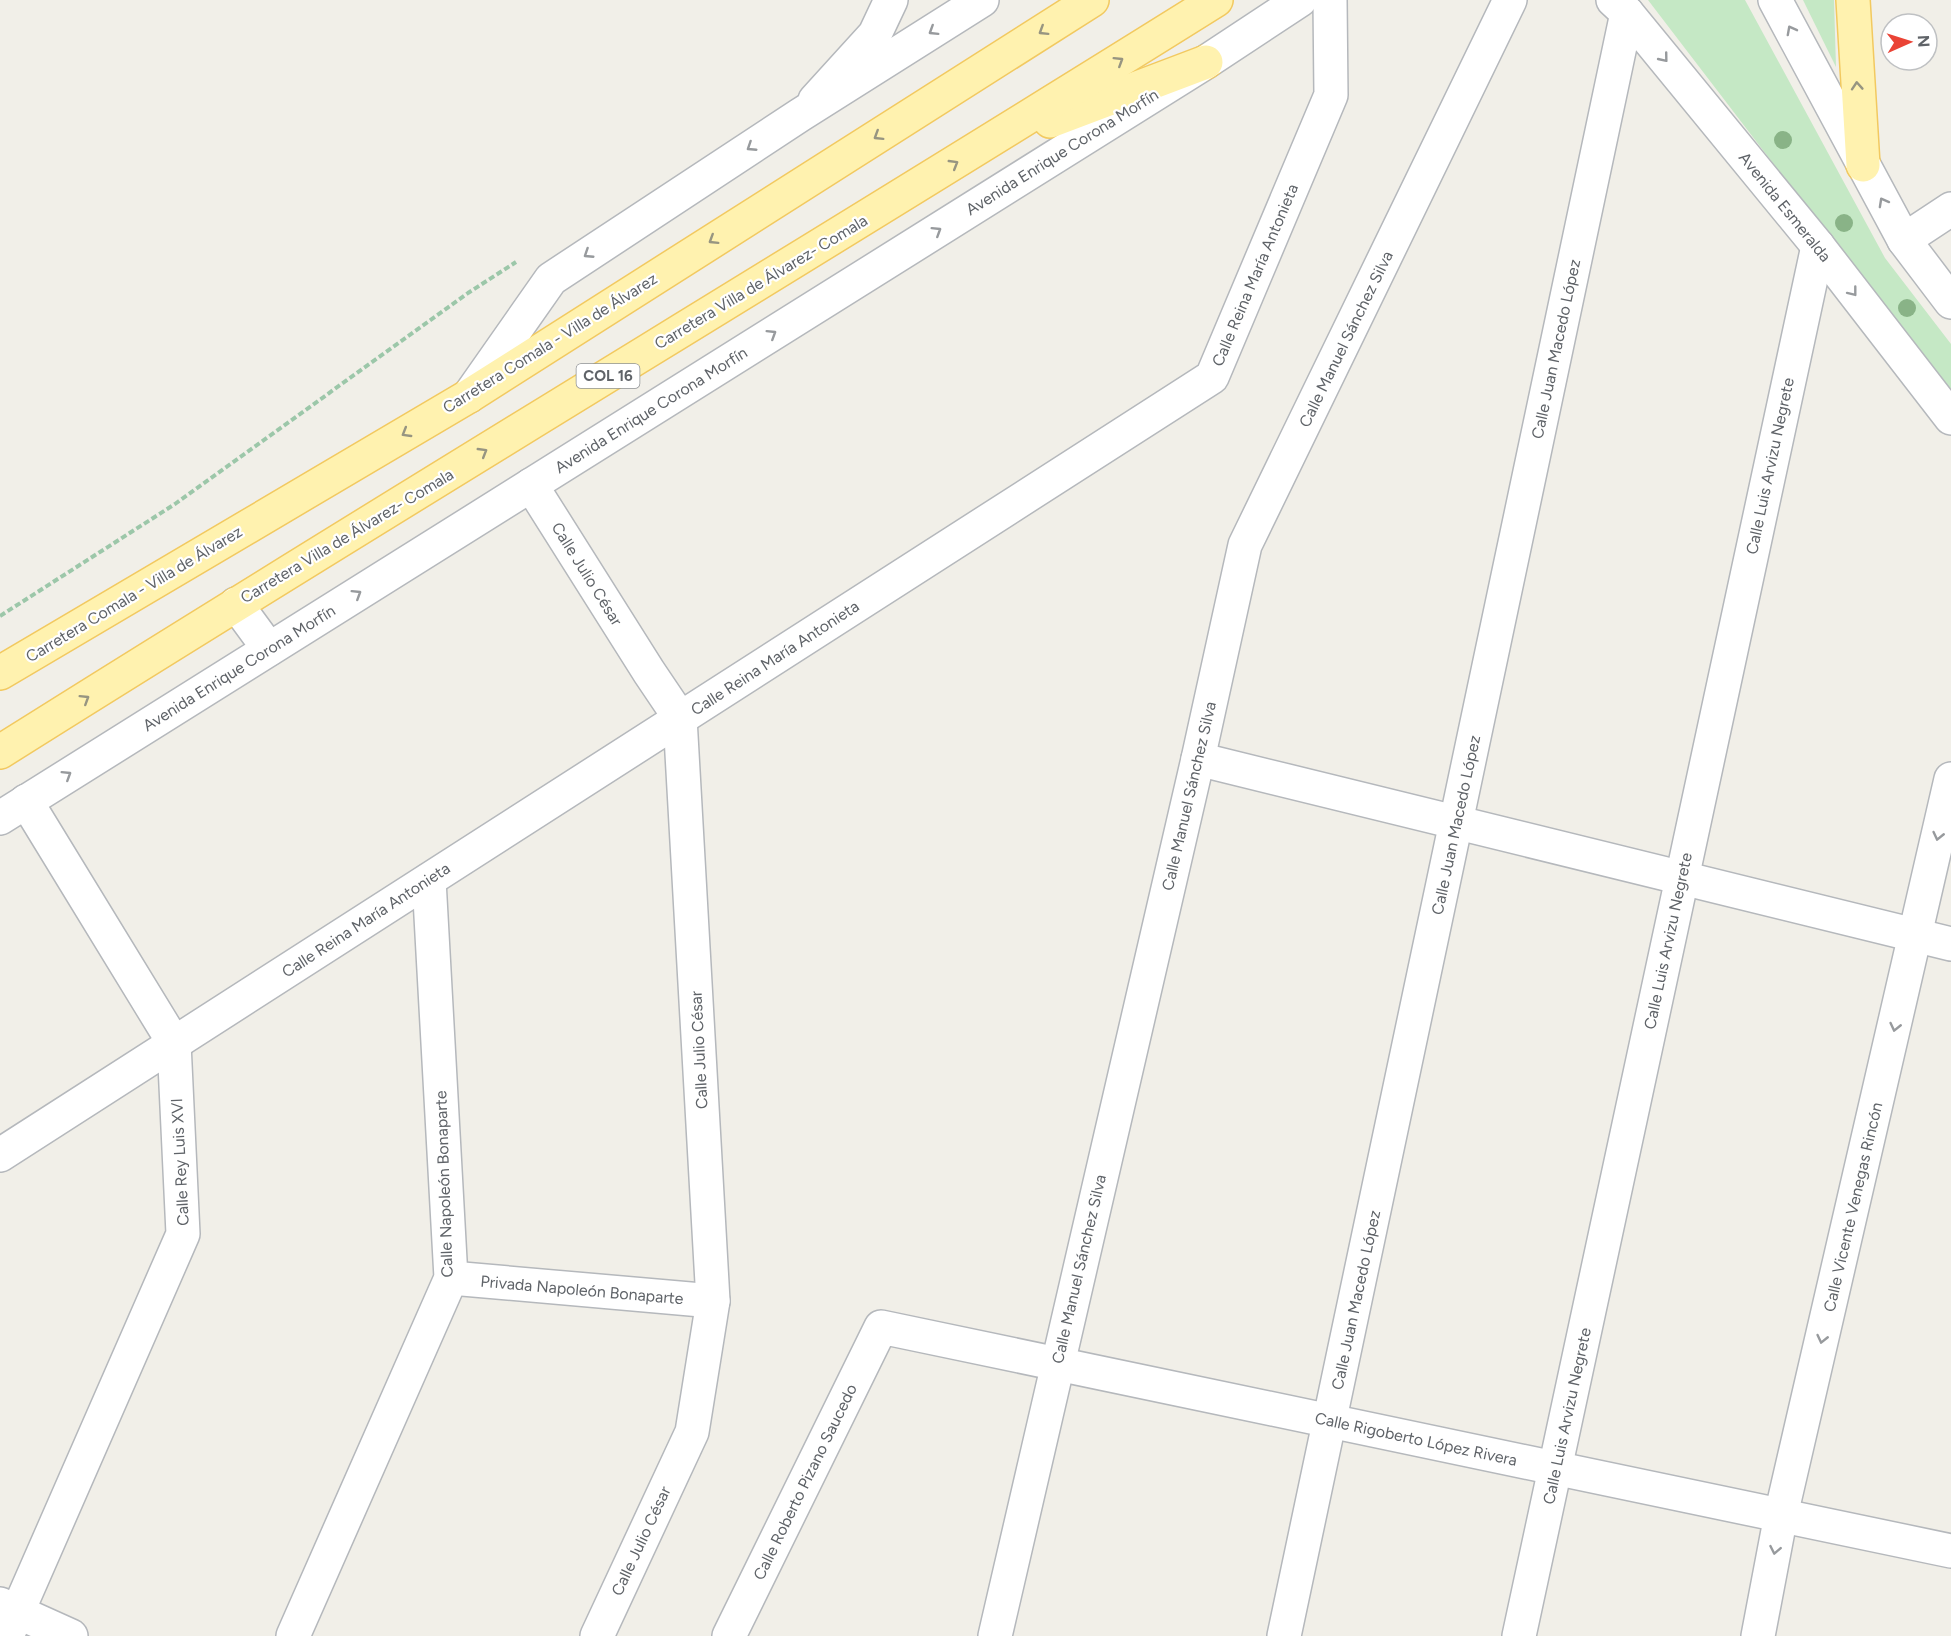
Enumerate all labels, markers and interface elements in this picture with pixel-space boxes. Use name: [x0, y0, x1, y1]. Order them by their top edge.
north arrow: [1879, 12, 1939, 72]
one-way arrow: [928, 24, 939, 35]
one-way arrow: [1038, 24, 1049, 35]
one-way arrow: [1787, 26, 1798, 36]
text: N: [1914, 35, 1933, 48]
one-way arrow: [1657, 52, 1668, 63]
one-way arrow: [1113, 56, 1123, 68]
one-way arrow: [1851, 81, 1864, 90]
street label: Avenida Enrique Corona Morfín: [962, 85, 1162, 219]
one-way arrow: [874, 128, 884, 140]
one-way arrow: [747, 140, 757, 152]
street label: Avenida Esmeralda: [1735, 148, 1835, 266]
one-way arrow: [948, 159, 958, 171]
street label: Calle Reina María Antonieta: [1208, 181, 1302, 369]
one-way arrow: [1879, 198, 1890, 208]
street label: Carretera Villa de Álvarez- Comala: [651, 211, 871, 353]
one-way arrow: [931, 226, 941, 238]
one-way arrow: [709, 233, 719, 245]
one-way arrow: [584, 247, 595, 258]
street label: Calle Manuel Sánchez Silva: [1295, 248, 1397, 430]
street label: Calle Juan Macedo López: [1528, 257, 1584, 440]
street label: Carretera Comala - Villa de Álvarez: [439, 269, 661, 417]
one-way arrow: [1845, 285, 1856, 296]
one-way arrow: [765, 331, 776, 342]
street label: Avenida Enrique Corona Morfín: [551, 343, 751, 477]
road number: COL 16: [576, 364, 640, 388]
street label: Calle Luis Arvizu Negrete: [1742, 376, 1798, 556]
one-way arrow: [402, 426, 412, 438]
one-way arrow: [477, 448, 487, 460]
street label: Carretera Villa de Álvarez- Comala: [237, 465, 457, 607]
street label: Calle Julio César: [548, 519, 627, 630]
street label: Carretera Comala - Villa de Álvarez: [22, 522, 246, 666]
one-way arrow: [351, 589, 361, 601]
street label: Calle Reina María Antonieta: [687, 597, 863, 719]
street label: Avenida Enrique Corona Morfín: [139, 601, 339, 735]
one-way arrow: [79, 694, 89, 706]
street label: Calle Manuel Sánchez Silva: [1158, 700, 1220, 892]
street label: Calle Juan Macedo López: [1428, 733, 1484, 916]
one-way arrow: [61, 771, 71, 783]
one-way arrow: [1933, 831, 1946, 841]
street label: Calle Luis Arvizu Negrete: [1640, 851, 1696, 1031]
street label: Calle Reina María Antonieta: [278, 859, 454, 981]
street label: Calle Julio César: [686, 990, 712, 1110]
one-way arrow: [1889, 1021, 1902, 1031]
street label: Calle Napoleón Bonaparte: [431, 1090, 457, 1278]
street label: Calle Rey Luis XVI: [167, 1098, 193, 1226]
street label: Calle Vicente Venegas Rincón: [1820, 1100, 1886, 1314]
street label: Calle Manuel Sánchez Silva: [1048, 1173, 1110, 1365]
street label: Calle Juan Macedo López: [1328, 1208, 1384, 1391]
street label: Privada Napoleón Bonaparte: [480, 1272, 685, 1308]
street label: Calle Luis Arvizu Negrete: [1539, 1326, 1595, 1506]
one-way arrow: [1817, 1334, 1830, 1344]
street label: Calle Roberto Pizano Saucedo: [749, 1381, 861, 1583]
street label: Calle Rigoberto López Rivera: [1313, 1408, 1519, 1470]
street label: Calle Julio César: [607, 1483, 675, 1599]
one-way arrow: [1769, 1545, 1782, 1555]

